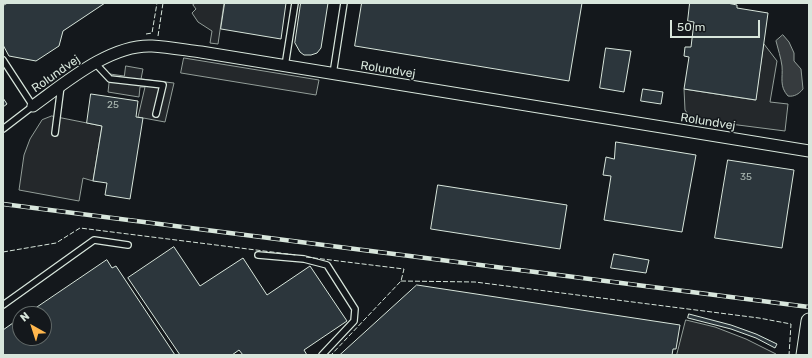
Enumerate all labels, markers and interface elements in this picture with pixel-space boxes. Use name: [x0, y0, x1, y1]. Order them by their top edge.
scale bar: [672, 12, 762, 38]
text: 50 m: [677, 20, 705, 34]
street label: Rolundvej: [29, 52, 83, 96]
street label: Rolundvej: [360, 59, 416, 81]
house number: 25: [107, 99, 119, 111]
street label: Rolundvej: [680, 111, 736, 133]
house number: 35: [740, 171, 752, 183]
north arrow: [12, 306, 52, 346]
text: N: [18, 310, 32, 325]

